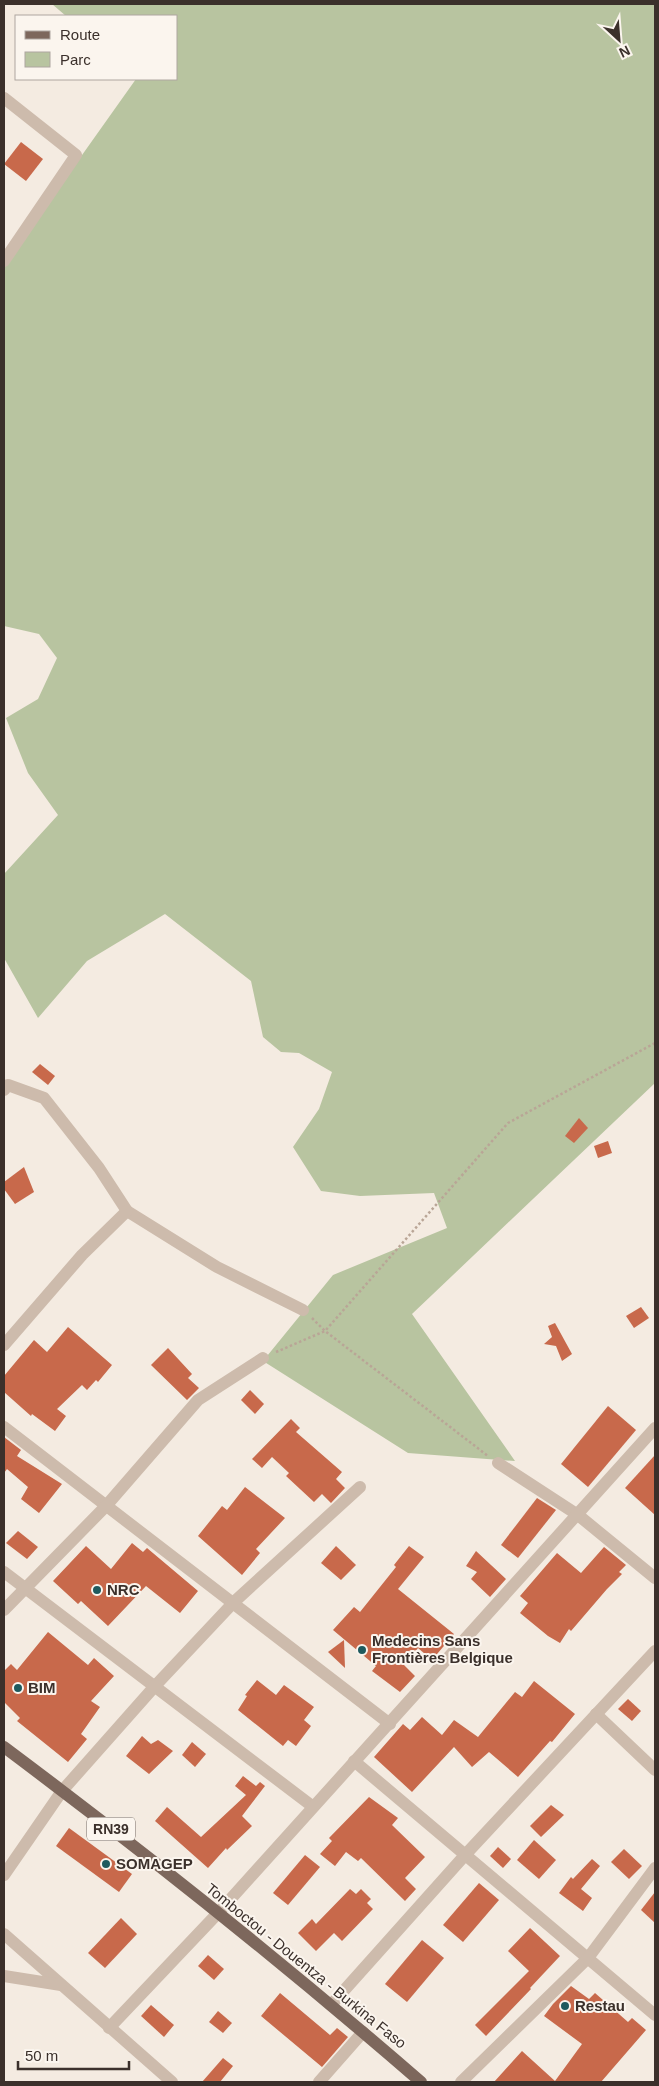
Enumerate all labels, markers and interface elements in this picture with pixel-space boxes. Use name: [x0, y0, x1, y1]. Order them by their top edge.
legend: [15, 15, 178, 80]
north arrow: [594, 15, 644, 65]
text: Route: [60, 26, 100, 43]
text: N: [617, 42, 633, 61]
text: Parc: [60, 51, 91, 68]
place label: NRC: [107, 1581, 140, 1598]
marker: NRC: [91, 1584, 103, 1596]
place label: Medecins Sans Frontières Belgique: [372, 1632, 513, 1666]
marker: Medecins Sans Frontières Belgique: [356, 1644, 368, 1656]
place label: BIM: [28, 1679, 56, 1696]
marker: BIM: [12, 1682, 24, 1694]
road number: RN39: [87, 1818, 135, 1840]
place label: SOMAGEP: [116, 1855, 193, 1872]
marker: SOMAGEP: [100, 1858, 112, 1870]
street label: Tomboctou - Douentza - Burkina Faso: [203, 1880, 410, 2052]
place label: Restau: [575, 1997, 625, 2014]
marker: Restau: [559, 2000, 571, 2012]
scale bar: [18, 2038, 129, 2070]
text: 50 m: [25, 2047, 58, 2064]

